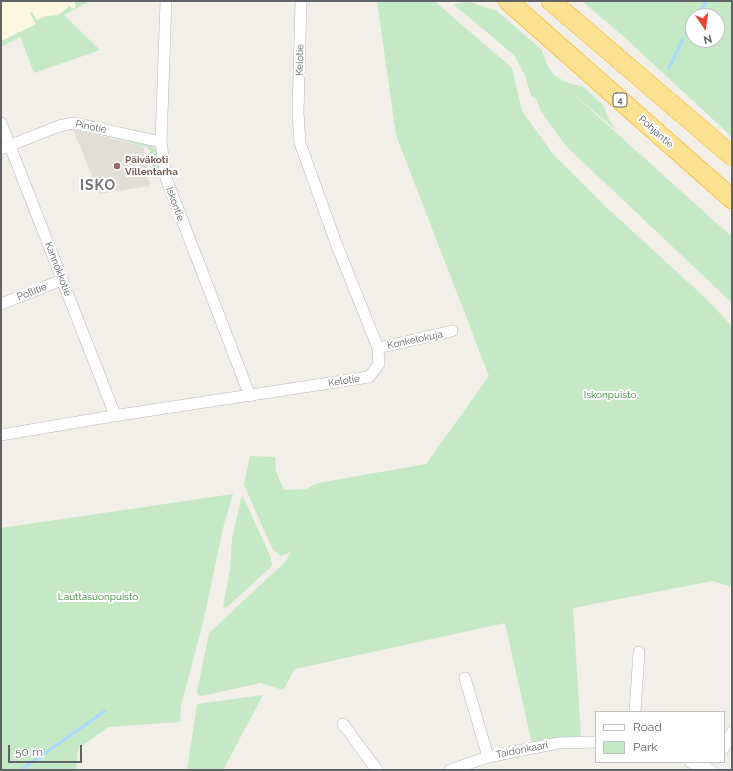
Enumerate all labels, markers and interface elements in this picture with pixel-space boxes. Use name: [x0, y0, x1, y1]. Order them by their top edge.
north arrow: [685, 8, 725, 48]
text: N: [702, 32, 713, 46]
street label: Kelotie: [294, 44, 306, 76]
road number: 4: [613, 93, 627, 107]
street label: Pohjantie: [636, 113, 676, 151]
street label: Pinotie: [74, 118, 108, 136]
place label: Päiväkoti Villentarha: [125, 154, 178, 178]
marker: Päiväkoti Villentarha: [112, 161, 122, 171]
district label: ISKO: [80, 178, 116, 194]
street label: Iskontie: [163, 185, 187, 223]
street label: Kannokkotie: [42, 240, 74, 298]
street label: Pöllitie: [15, 281, 49, 303]
street label: Konkelokuja: [386, 328, 444, 352]
street label: Kelotie: [327, 373, 361, 389]
park label: Iskonpuisto: [584, 389, 636, 401]
park label: Lauttasuonpuisto: [58, 591, 138, 603]
legend: [595, 711, 725, 763]
text: Road: [633, 720, 662, 734]
scale bar: [10, 737, 84, 763]
street label: Taidonkaari: [495, 739, 549, 761]
text: Park: [633, 740, 658, 754]
text: 50 m: [15, 745, 43, 759]

